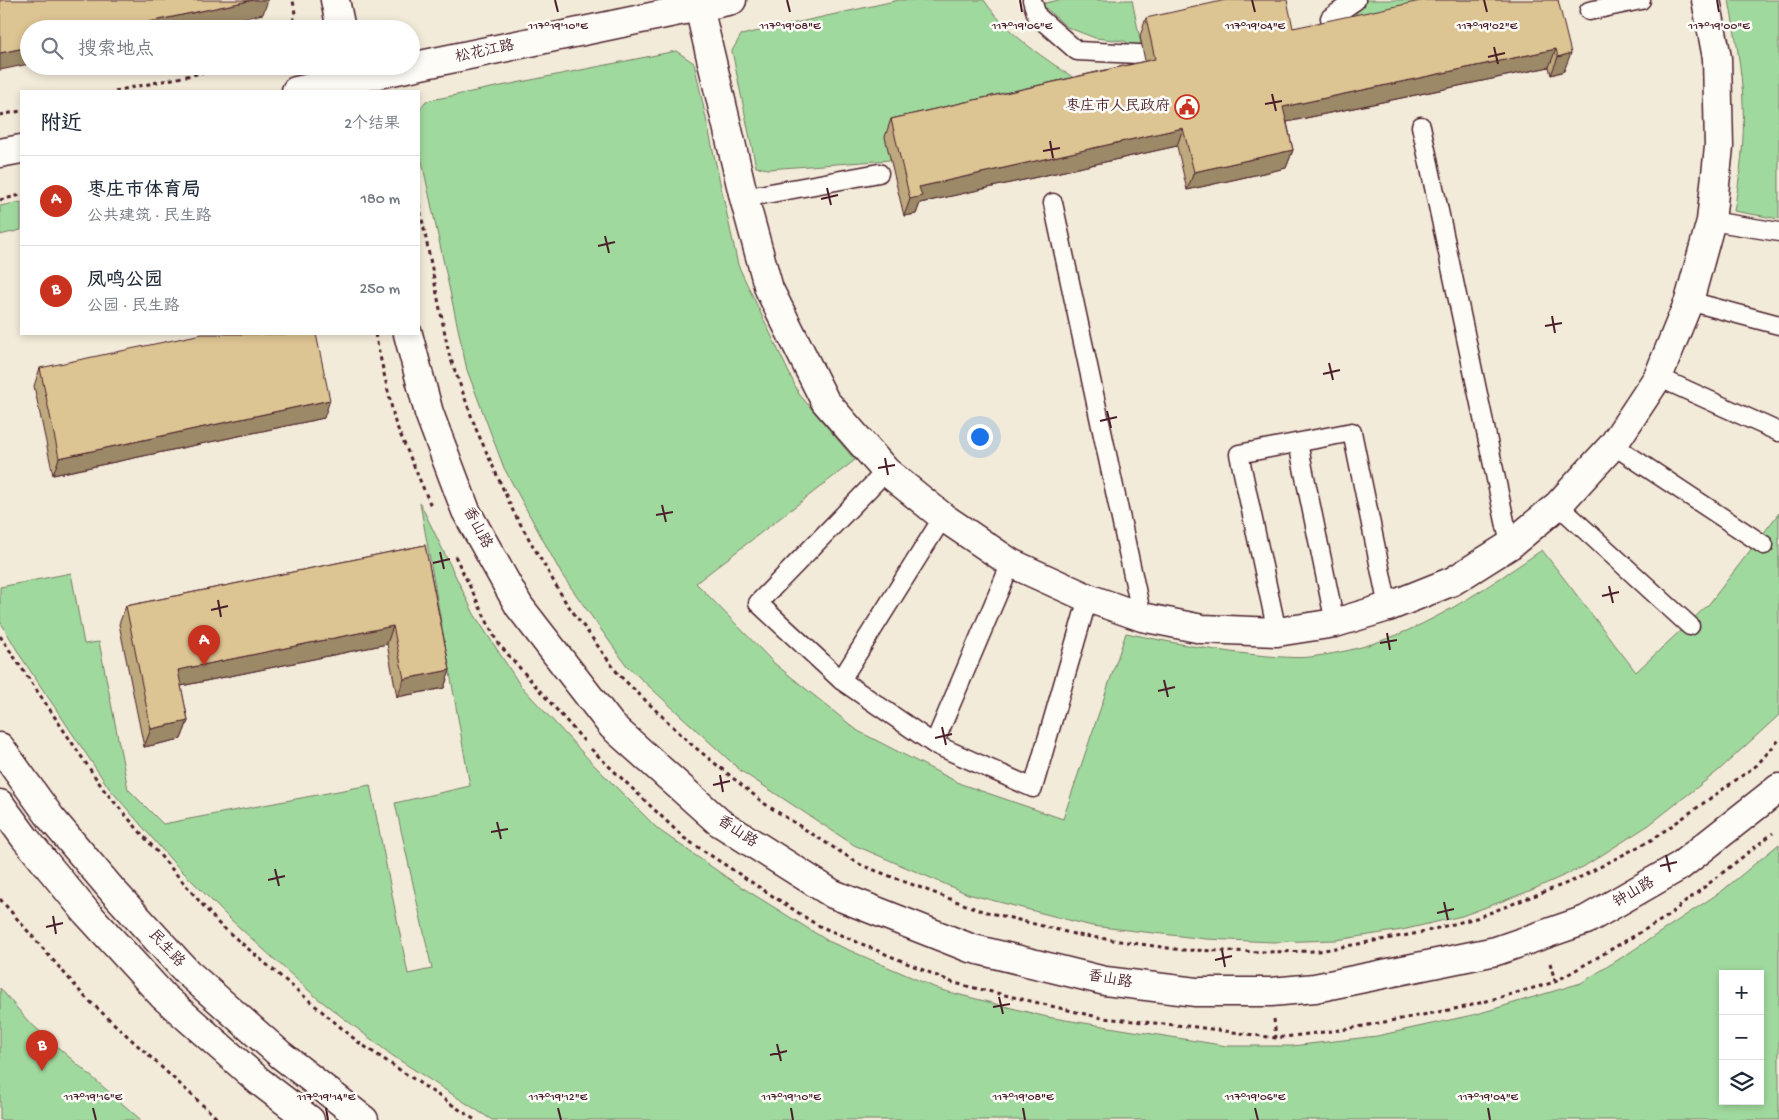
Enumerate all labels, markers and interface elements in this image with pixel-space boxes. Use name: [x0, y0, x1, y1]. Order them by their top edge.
search box: [20, 20, 420, 75]
text: 117°19'10"E: [527, 20, 588, 34]
text: 117°19'08"E: [758, 20, 821, 34]
text: 117°19'06"E: [991, 20, 1053, 34]
text: 117°19'04"E: [1224, 20, 1286, 34]
text: 117°19'02"E: [1456, 20, 1518, 34]
text: 117°19'00"E: [1687, 20, 1750, 34]
icon: search: [38, 34, 66, 62]
street label: 松花江路: [454, 37, 516, 67]
text: 搜索地点: [78, 39, 154, 62]
public building icon: 枣庄市人民政府: [1174, 94, 1200, 120]
place label: 枣庄市人民政府: [1065, 98, 1170, 116]
text: 附近: [40, 113, 82, 138]
text: 2个结果: [344, 116, 400, 135]
text: 枣庄市体育局: [87, 180, 201, 203]
text: A: [51, 191, 61, 210]
text: 180 m: [361, 191, 400, 210]
text: 公共建筑 · 民生路: [87, 208, 212, 227]
text: 凤鸣公园: [87, 270, 163, 293]
text: B: [52, 281, 60, 300]
text: 250 m: [360, 281, 400, 300]
text: 公园 · 民生路: [87, 298, 180, 317]
your location: [967, 424, 993, 450]
street label: 香山路: [458, 504, 496, 552]
pin: A: [188, 625, 220, 666]
street label: 香山路: [713, 812, 761, 852]
street label: 钟山路: [1610, 874, 1658, 912]
street label: 民生路: [144, 926, 188, 972]
street label: 香山路: [1086, 967, 1134, 993]
map controls: [1719, 970, 1764, 1105]
button: +: [1719, 970, 1764, 1015]
button: −: [1719, 1015, 1764, 1060]
pin: B: [26, 1030, 58, 1071]
button: layers: [1719, 1060, 1764, 1105]
text: 117°19'16"E: [63, 1091, 123, 1105]
text: 117°19'14"E: [296, 1091, 356, 1105]
text: 117°19'12"E: [528, 1091, 588, 1105]
text: 117°19'10"E: [760, 1091, 821, 1105]
text: 117°19'08"E: [991, 1091, 1054, 1105]
text: 117°19'06"E: [1224, 1091, 1286, 1105]
text: 117°19'04"E: [1457, 1091, 1519, 1105]

